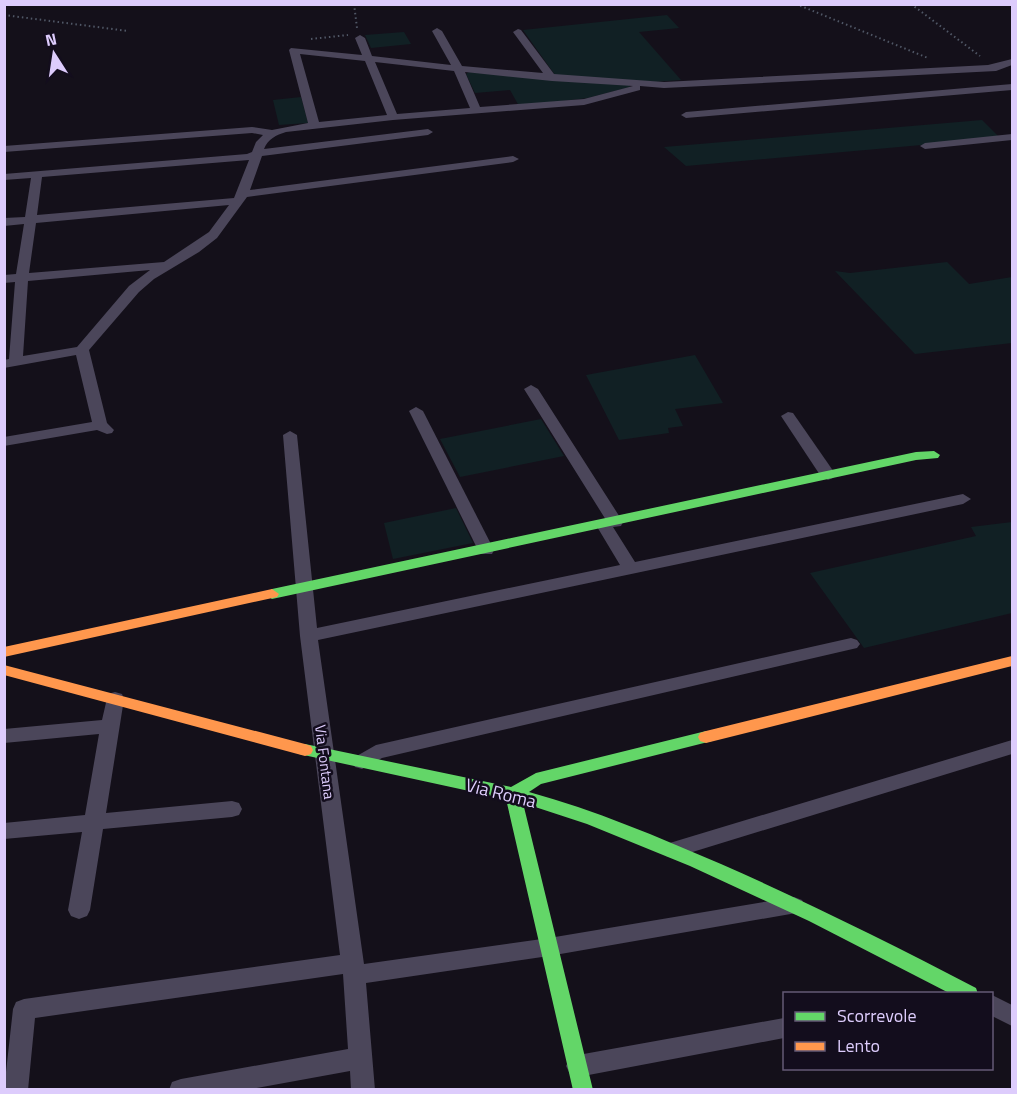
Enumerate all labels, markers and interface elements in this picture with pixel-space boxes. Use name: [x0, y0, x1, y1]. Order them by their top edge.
north arrow: [24, 24, 84, 84]
text: N: [43, 26, 59, 52]
street label: Via Fontana: [309, 724, 341, 801]
street label: Via Roma: [463, 771, 539, 815]
legend: [783, 992, 993, 1070]
text: Scorrevole: [837, 1002, 916, 1029]
text: Lento: [837, 1032, 880, 1059]

